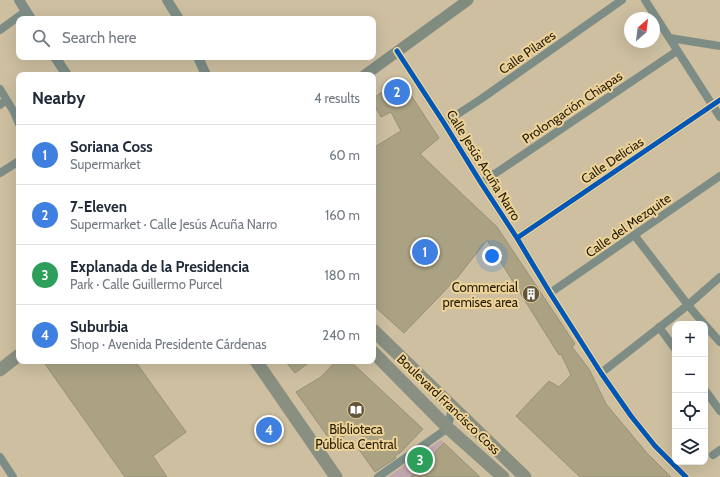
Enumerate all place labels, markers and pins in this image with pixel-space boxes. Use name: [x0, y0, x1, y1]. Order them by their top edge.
pin: 2: [384, 77, 410, 107]
pin: 1: [412, 237, 438, 267]
place label: Commercial premises area: [443, 279, 519, 310]
building icon: Commercial premises area: [521, 284, 541, 304]
library icon: Biblioteca Pública Central: [346, 400, 366, 420]
pin: 4: [256, 415, 282, 445]
place label: Biblioteca Pública Central: [315, 421, 397, 452]
pin: 3: [407, 445, 433, 475]

